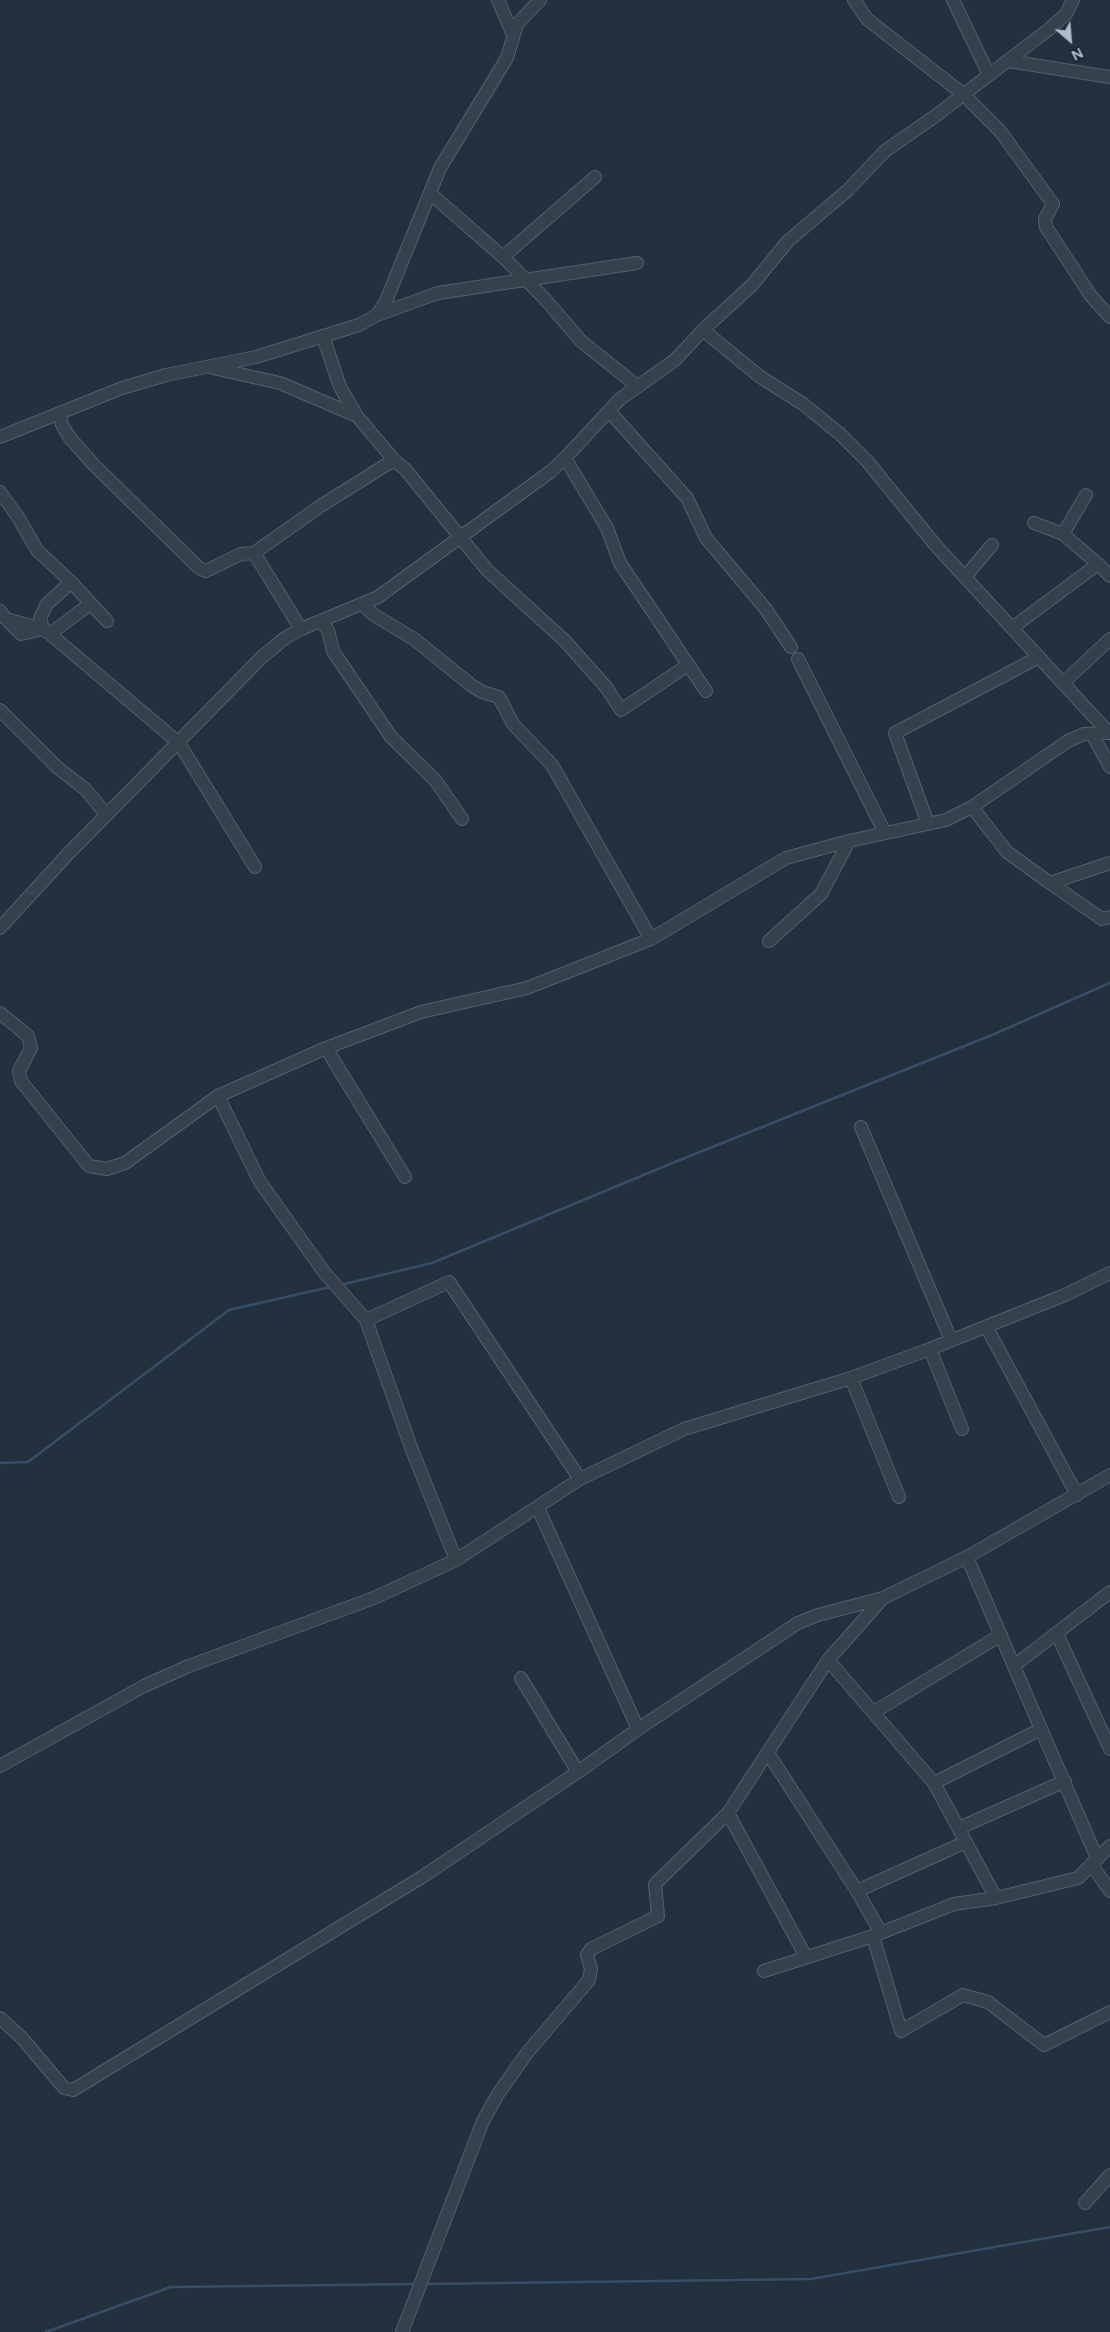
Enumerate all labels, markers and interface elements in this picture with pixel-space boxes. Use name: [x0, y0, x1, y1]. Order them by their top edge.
north arrow: [1045, 15, 1095, 65]
text: N: [1068, 44, 1086, 64]

